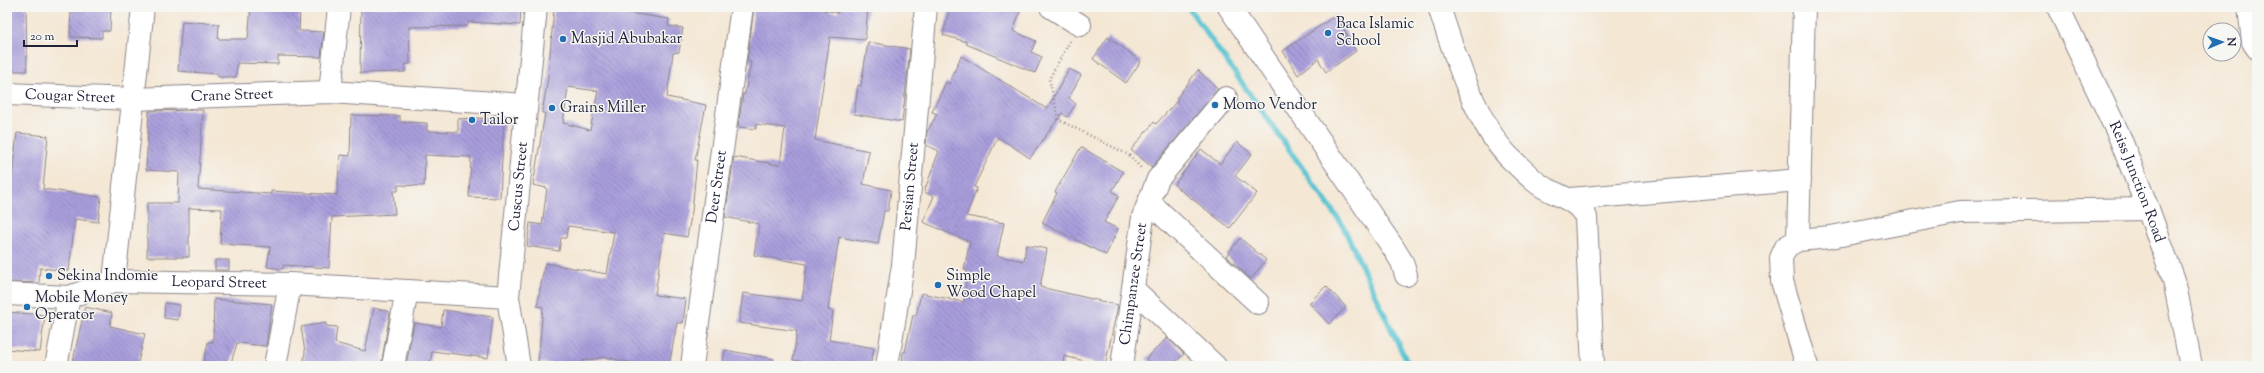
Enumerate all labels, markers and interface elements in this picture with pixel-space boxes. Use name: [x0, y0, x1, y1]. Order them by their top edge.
place label: Baca Islamic School: [1336, 14, 1415, 52]
scale bar: [24, 22, 77, 48]
north arrow: [2202, 22, 2242, 62]
text: 20 m: [30, 28, 55, 46]
marker: Baca Islamic School: [1323, 28, 1333, 38]
place label: Masjid Abubakar: [571, 29, 682, 50]
marker: Masjid Abubakar: [558, 34, 568, 44]
text: N: [2223, 36, 2239, 47]
street label: Cougar Street: [24, 84, 115, 109]
street label: Crane Street: [190, 84, 273, 107]
place label: Momo Vendor: [1223, 95, 1317, 116]
place label: Grains Miller: [560, 98, 646, 119]
marker: Momo Vendor: [1210, 100, 1220, 110]
marker: Grains Miller: [547, 103, 557, 113]
place label: Tailor: [480, 110, 519, 131]
marker: Tailor: [467, 115, 477, 125]
street label: Reiss Junction Road: [2103, 118, 2170, 246]
street label: Cuscus Street: [504, 141, 533, 232]
street label: Persian Street: [896, 142, 924, 232]
street label: Deer Street: [701, 149, 732, 225]
street label: Chimpanzee Street: [1115, 221, 1153, 346]
place label: Sekina Indomie: [57, 266, 158, 287]
place label: Simple Wood Chapel: [946, 266, 1036, 304]
marker: Sekina Indomie: [44, 271, 54, 281]
street label: Leopard Street: [171, 271, 267, 294]
marker: Simple Wood Chapel: [933, 280, 943, 290]
place label: Mobile Money Operator: [35, 288, 129, 326]
marker: Mobile Money Operator: [22, 302, 32, 312]

